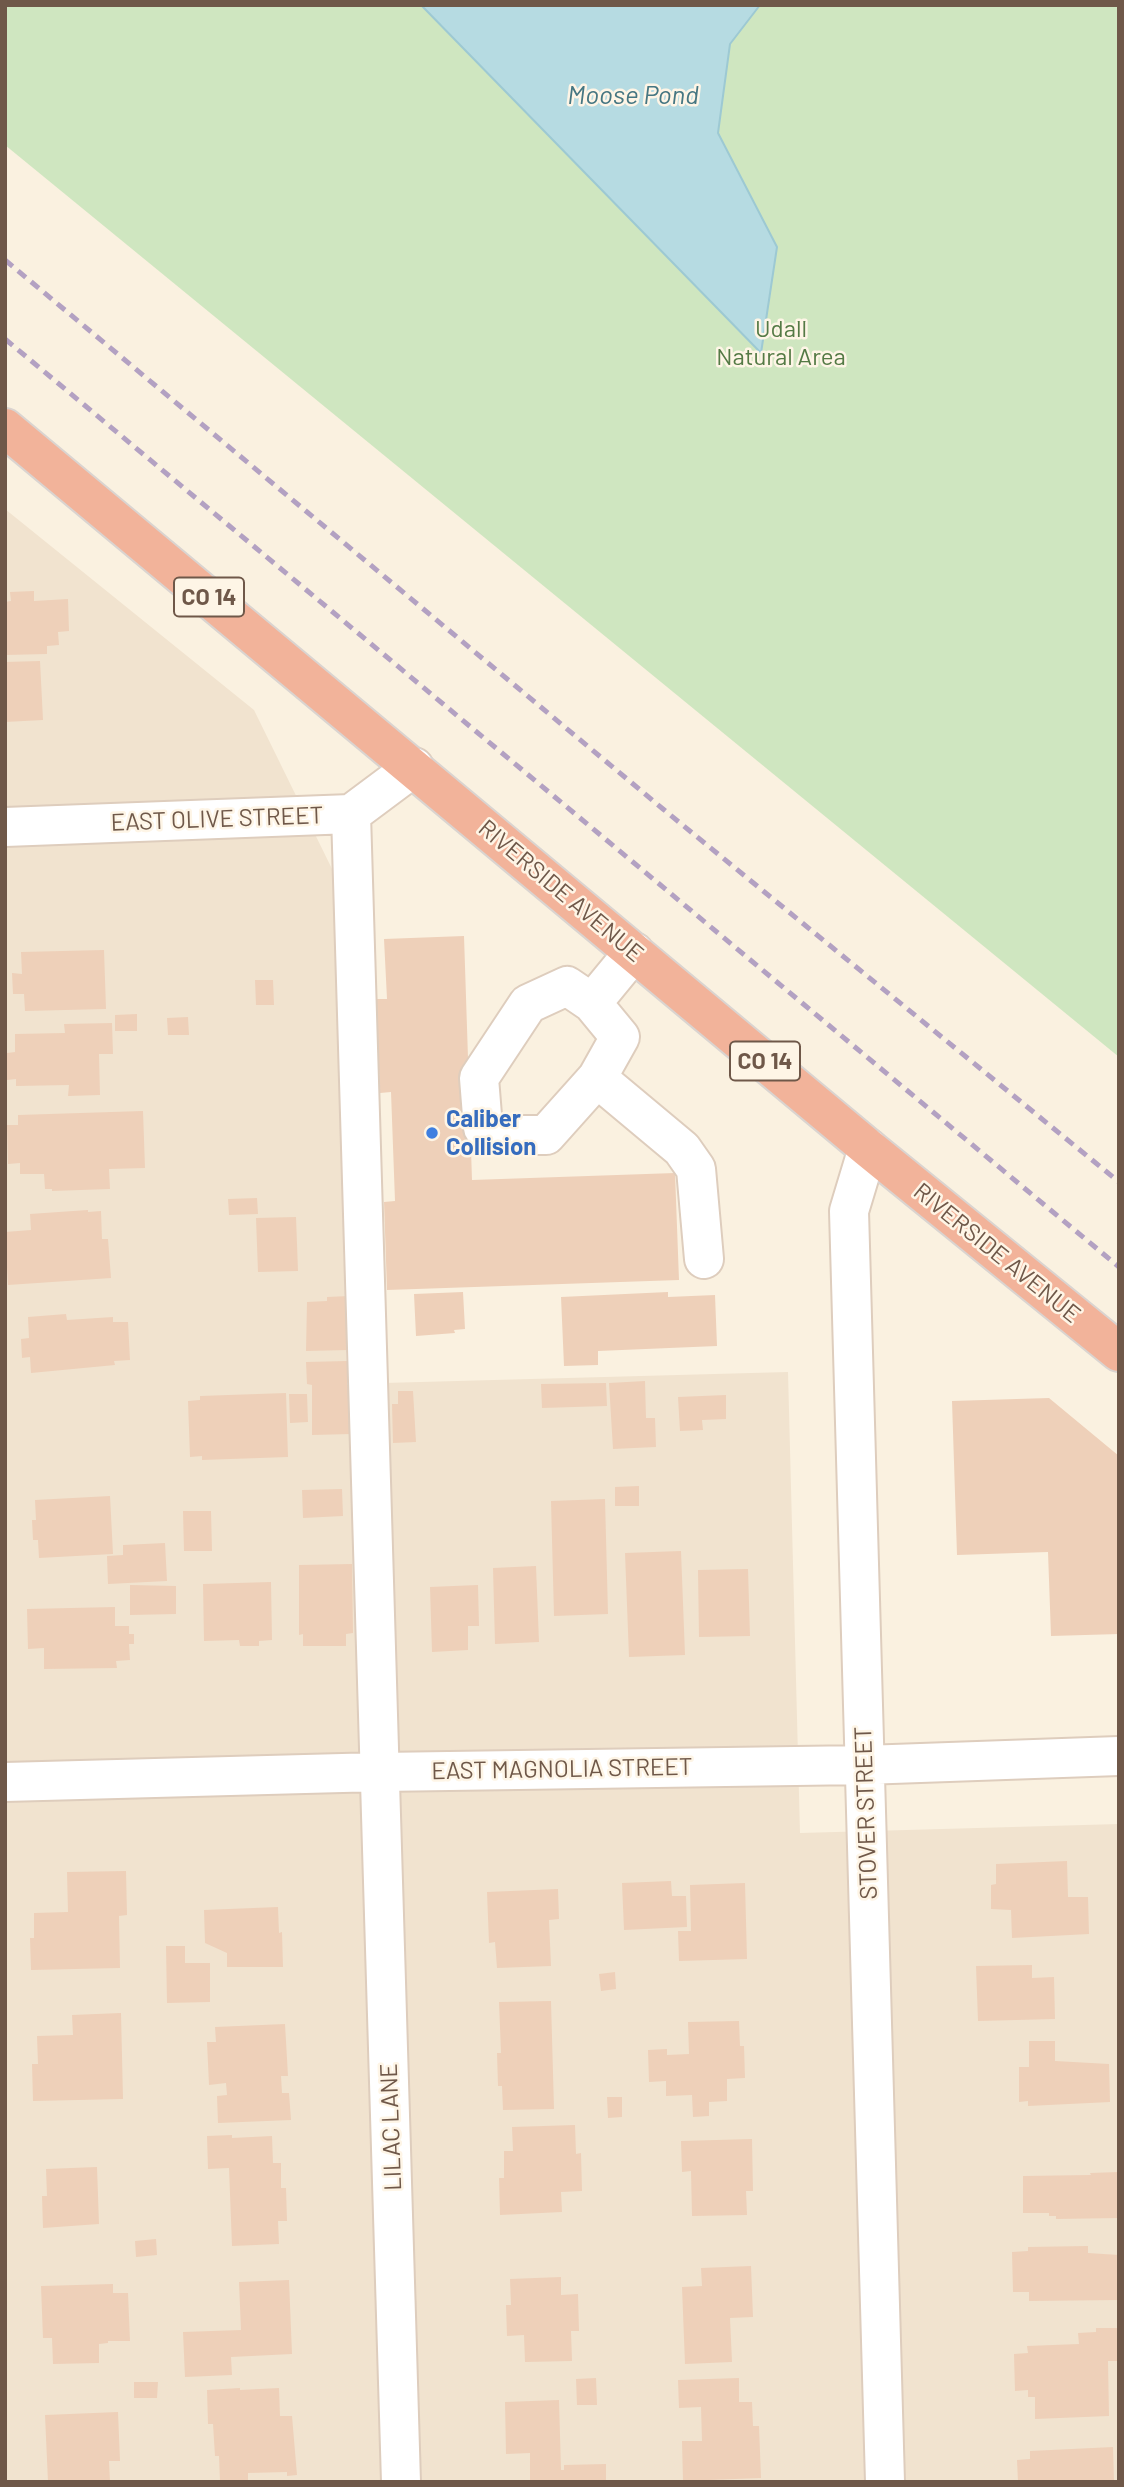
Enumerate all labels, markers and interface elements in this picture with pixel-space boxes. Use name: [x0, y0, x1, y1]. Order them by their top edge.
water label: Moose Pond: [567, 79, 699, 111]
park label: Udall Natural Area: [716, 315, 846, 371]
road number: CO 14: [174, 578, 244, 617]
street label: EAST OLIVE STREET: [110, 801, 324, 837]
street label: RIVERSIDE AVENUE: [473, 814, 649, 968]
road number: CO 14: [730, 1042, 800, 1080]
place label: Caliber Collision: [446, 1105, 536, 1161]
marker: Caliber Collision: [424, 1125, 440, 1141]
street label: RIVERSIDE AVENUE: [908, 1177, 1086, 1329]
street label: STOVER STREET: [849, 1726, 883, 1900]
street label: EAST MAGNOLIA STREET: [431, 1752, 693, 1786]
street label: LILAC LANE: [374, 2063, 408, 2191]

